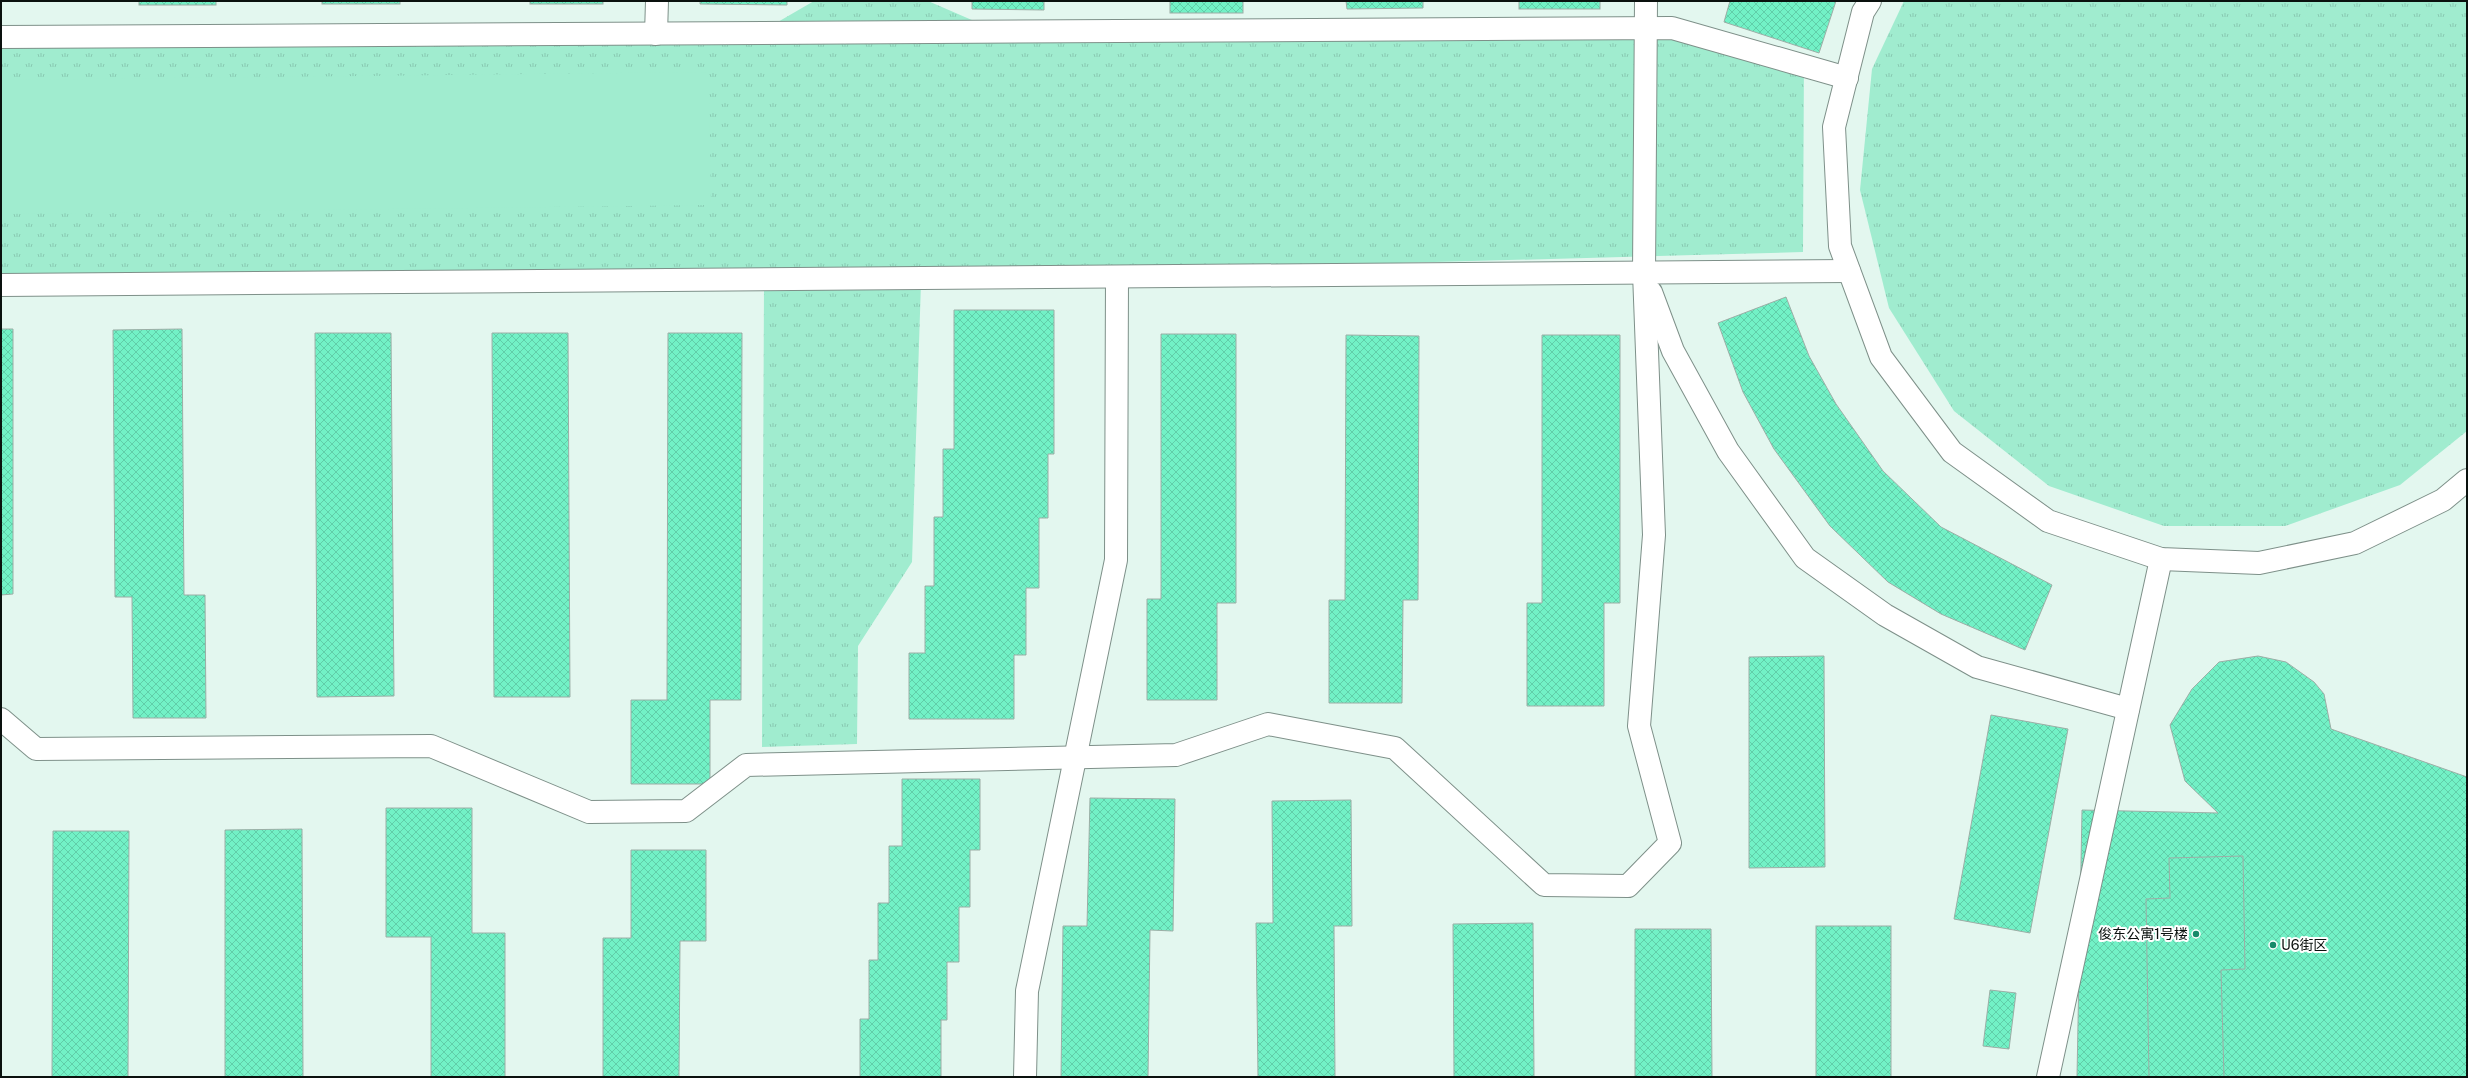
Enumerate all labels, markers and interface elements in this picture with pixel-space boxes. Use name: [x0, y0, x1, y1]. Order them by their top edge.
place label: 俊东公寓1号楼: [2098, 926, 2188, 942]
marker: 俊东公寓1号楼: [2191, 929, 2201, 939]
place label: U6街区: [2281, 937, 2328, 953]
marker: U6街区: [2268, 940, 2278, 950]

